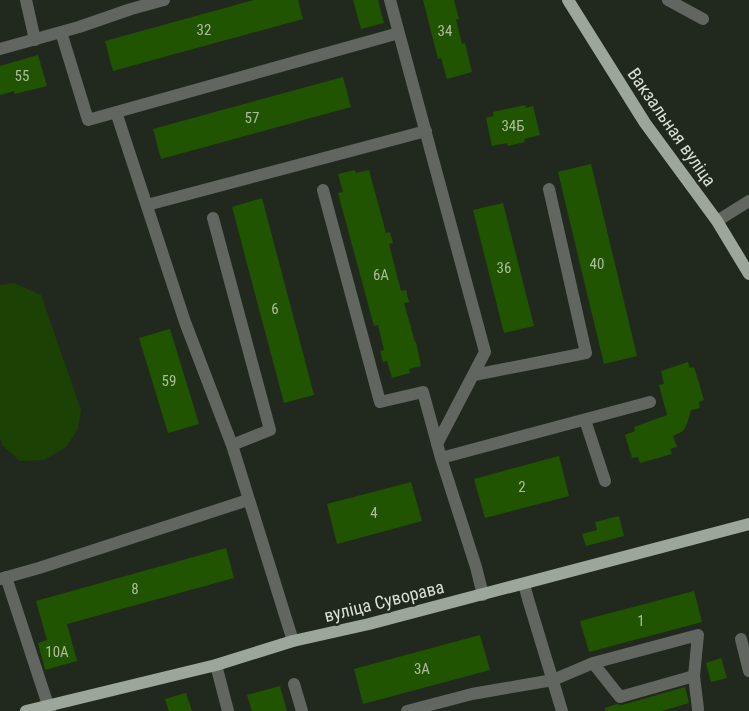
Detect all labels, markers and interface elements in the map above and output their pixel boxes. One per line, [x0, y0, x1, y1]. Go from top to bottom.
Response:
house number: 32 [197, 21, 211, 39]
house number: 34 [438, 22, 452, 40]
street label: Вакзальная вуліца [623, 64, 721, 190]
house number: 55 [15, 67, 29, 85]
house number: 57 [245, 109, 259, 127]
house number: 34Б [501, 117, 525, 135]
house number: 40 [590, 255, 604, 273]
house number: 36 [497, 259, 511, 277]
house number: 6А [373, 266, 389, 284]
house number: 6 [271, 300, 279, 318]
house number: 59 [162, 372, 176, 390]
house number: 2 [518, 478, 526, 496]
house number: 4 [370, 504, 378, 522]
street label: вуліца Суворава [322, 576, 446, 626]
house number: 8 [131, 580, 139, 598]
house number: 1 [637, 612, 645, 630]
house number: 10А [45, 643, 69, 661]
house number: 3А [414, 660, 430, 678]

